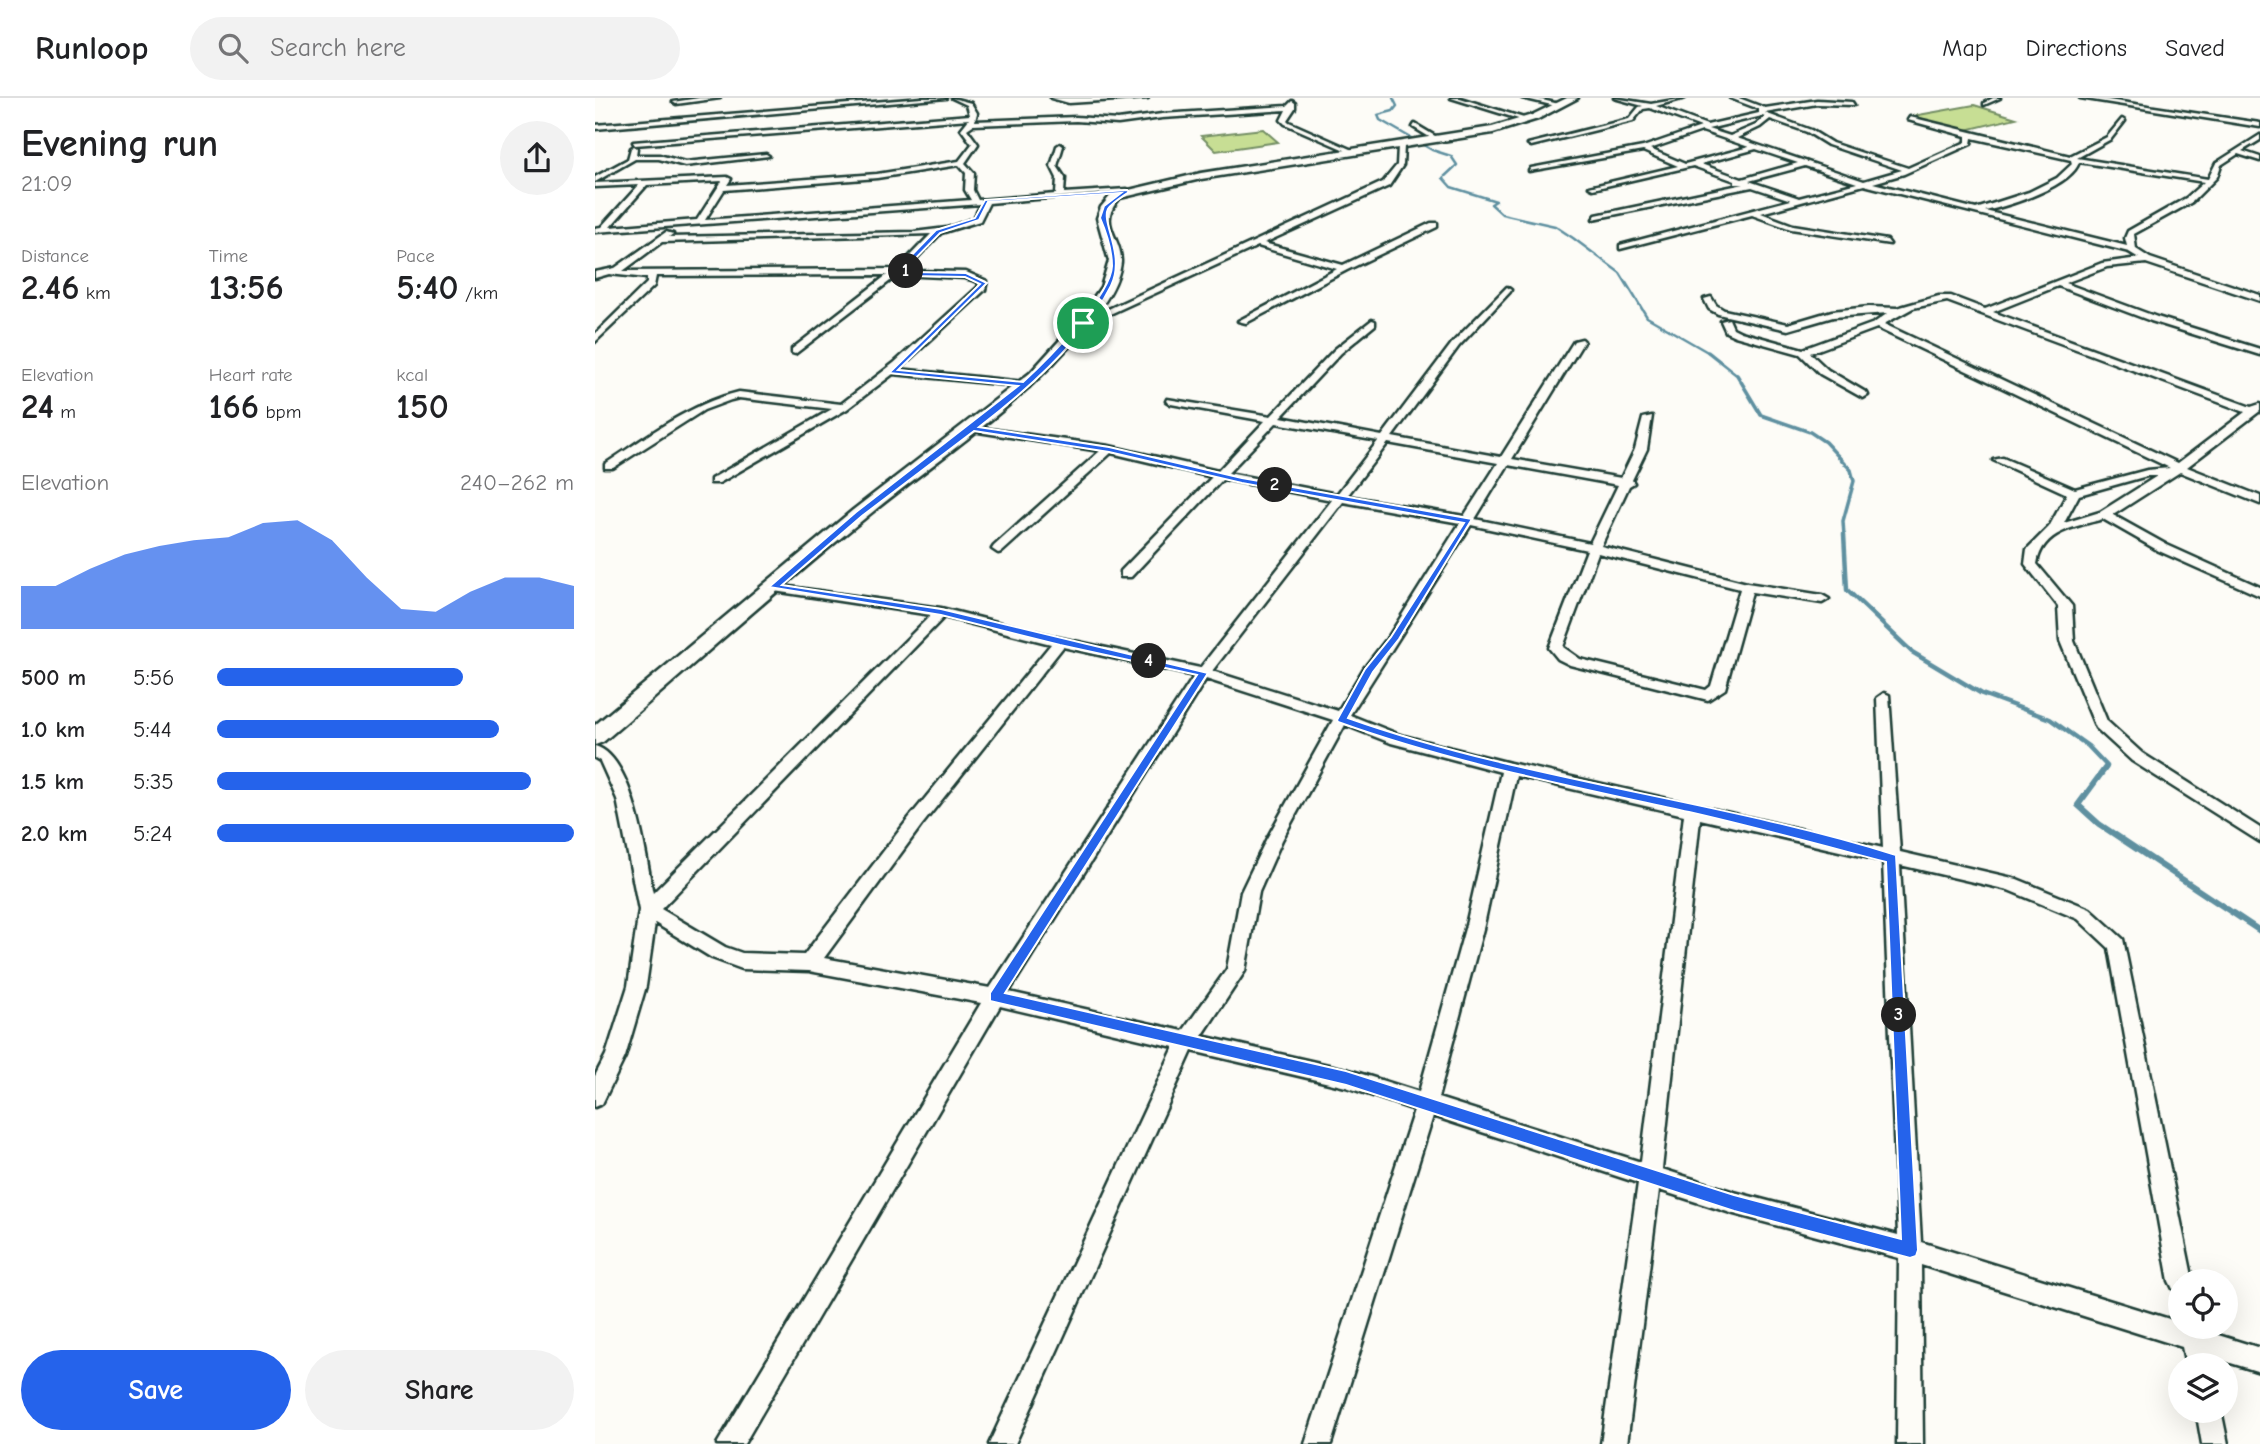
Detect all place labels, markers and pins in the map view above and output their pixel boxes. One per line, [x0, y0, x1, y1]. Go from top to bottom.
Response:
pin: 1 [889, 254, 923, 288]
pin [1053, 293, 1113, 353]
pin: 2 [1257, 468, 1293, 502]
pin: 4 [1131, 644, 1167, 678]
pin: 3 [1881, 998, 1917, 1032]

